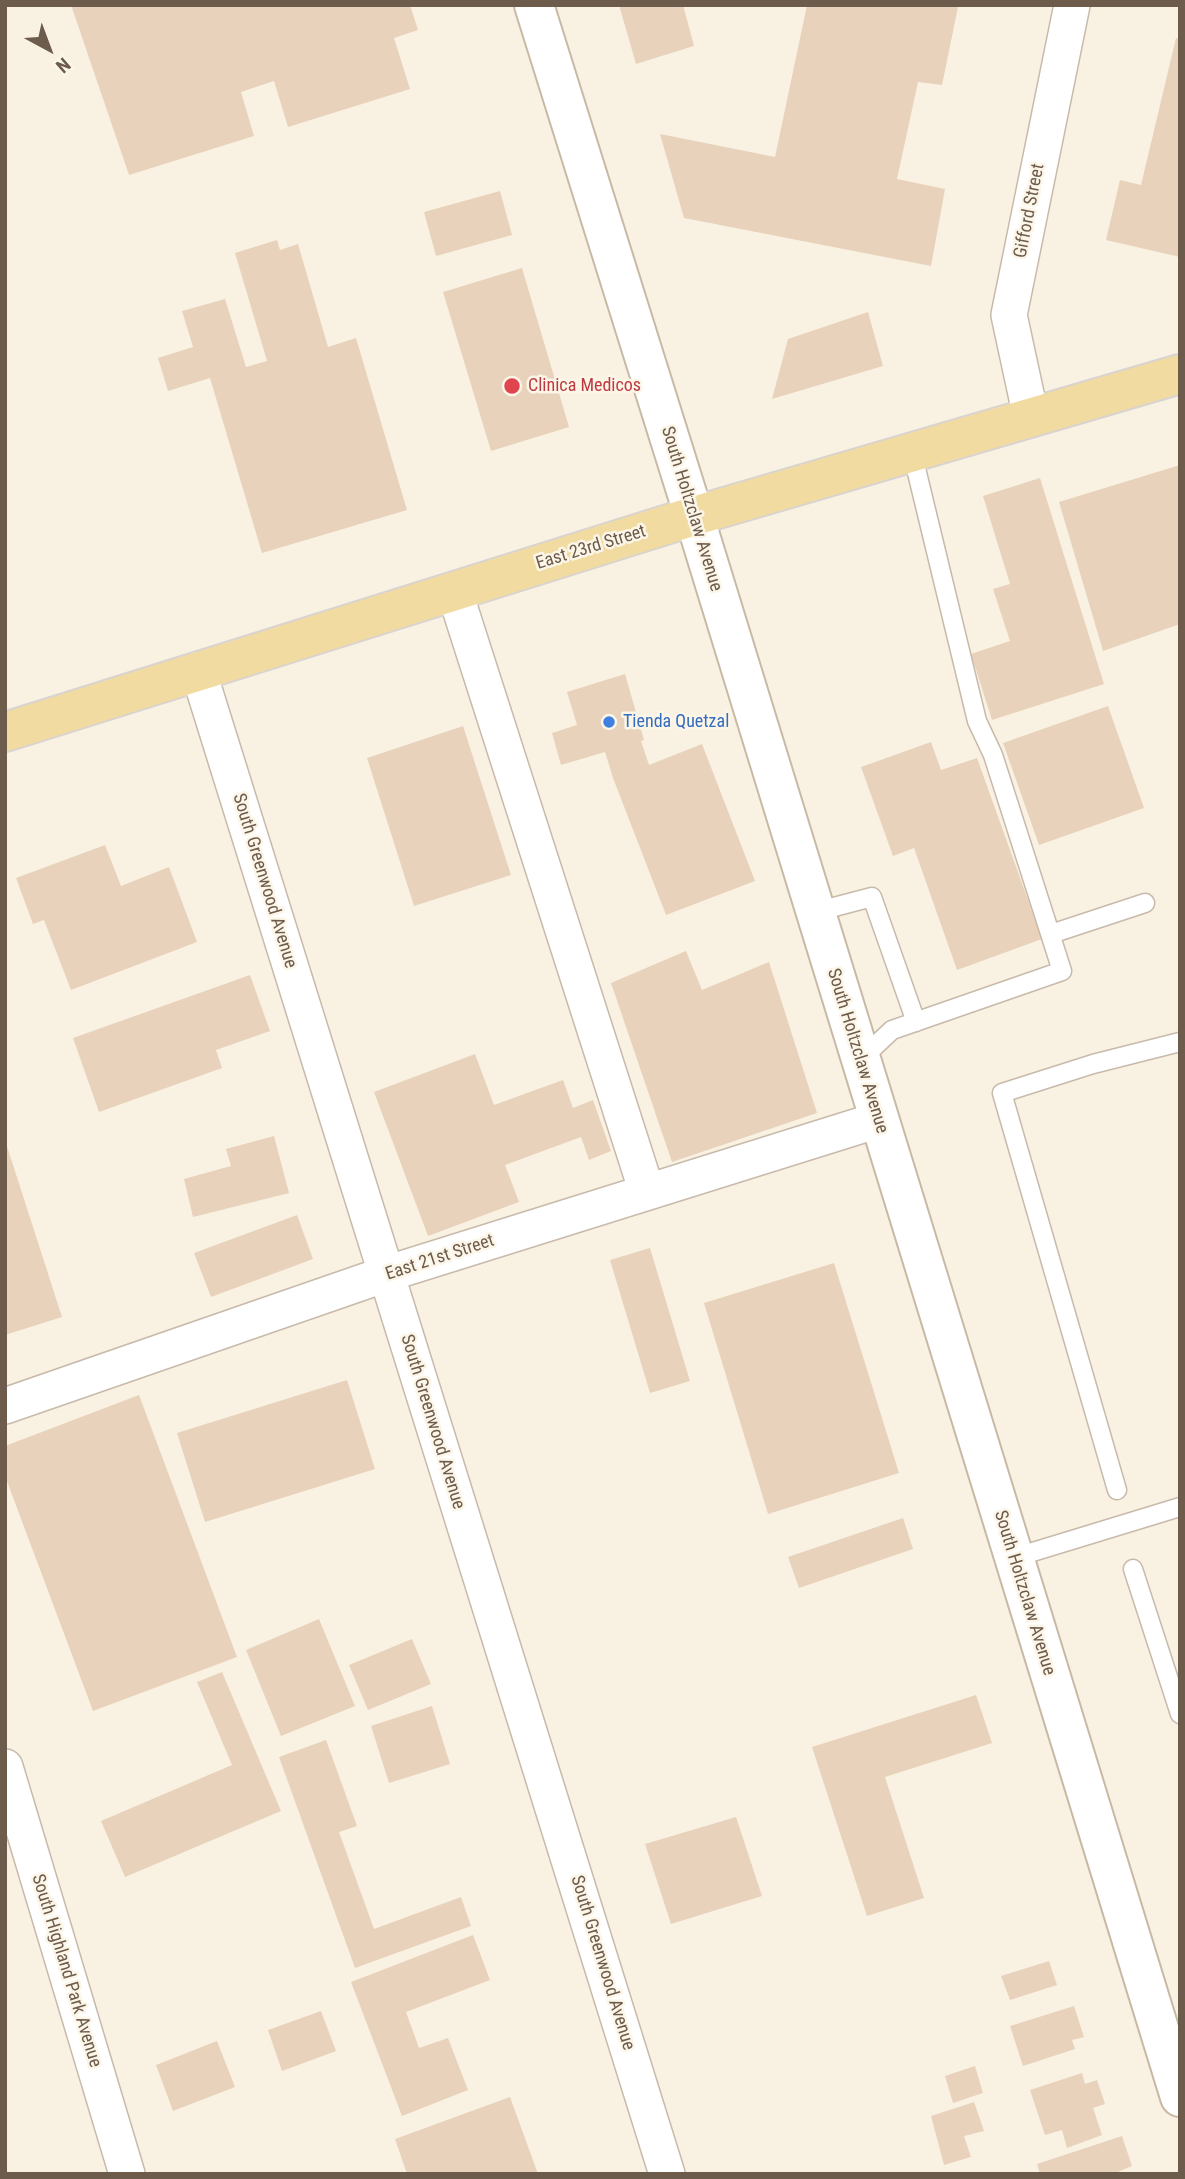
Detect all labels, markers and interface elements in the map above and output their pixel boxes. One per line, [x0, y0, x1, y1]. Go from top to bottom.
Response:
north arrow [14, 14, 84, 84]
text: N [51, 53, 75, 78]
street label: Gifford Street [1010, 162, 1050, 260]
place label: Clinica Medicos [528, 375, 641, 397]
marker: Clinica Medicos [502, 376, 522, 396]
street label: South Holtzclaw Avenue [656, 424, 726, 594]
street label: East 23rd Street [534, 521, 648, 575]
place label: Tienda Quetzal [623, 711, 729, 733]
marker: Tienda Quetzal [601, 714, 617, 730]
street label: South Greenwood Avenue [227, 791, 301, 971]
street label: South Holtzclaw Avenue [822, 966, 892, 1136]
street label: East 21st Street [383, 1230, 497, 1286]
street label: South Greenwood Avenue [395, 1332, 469, 1512]
street label: South Holtzclaw Avenue [989, 1508, 1059, 1678]
street label: South Highland Park Avenue [26, 1872, 106, 2070]
street label: South Greenwood Avenue [565, 1873, 639, 2053]

